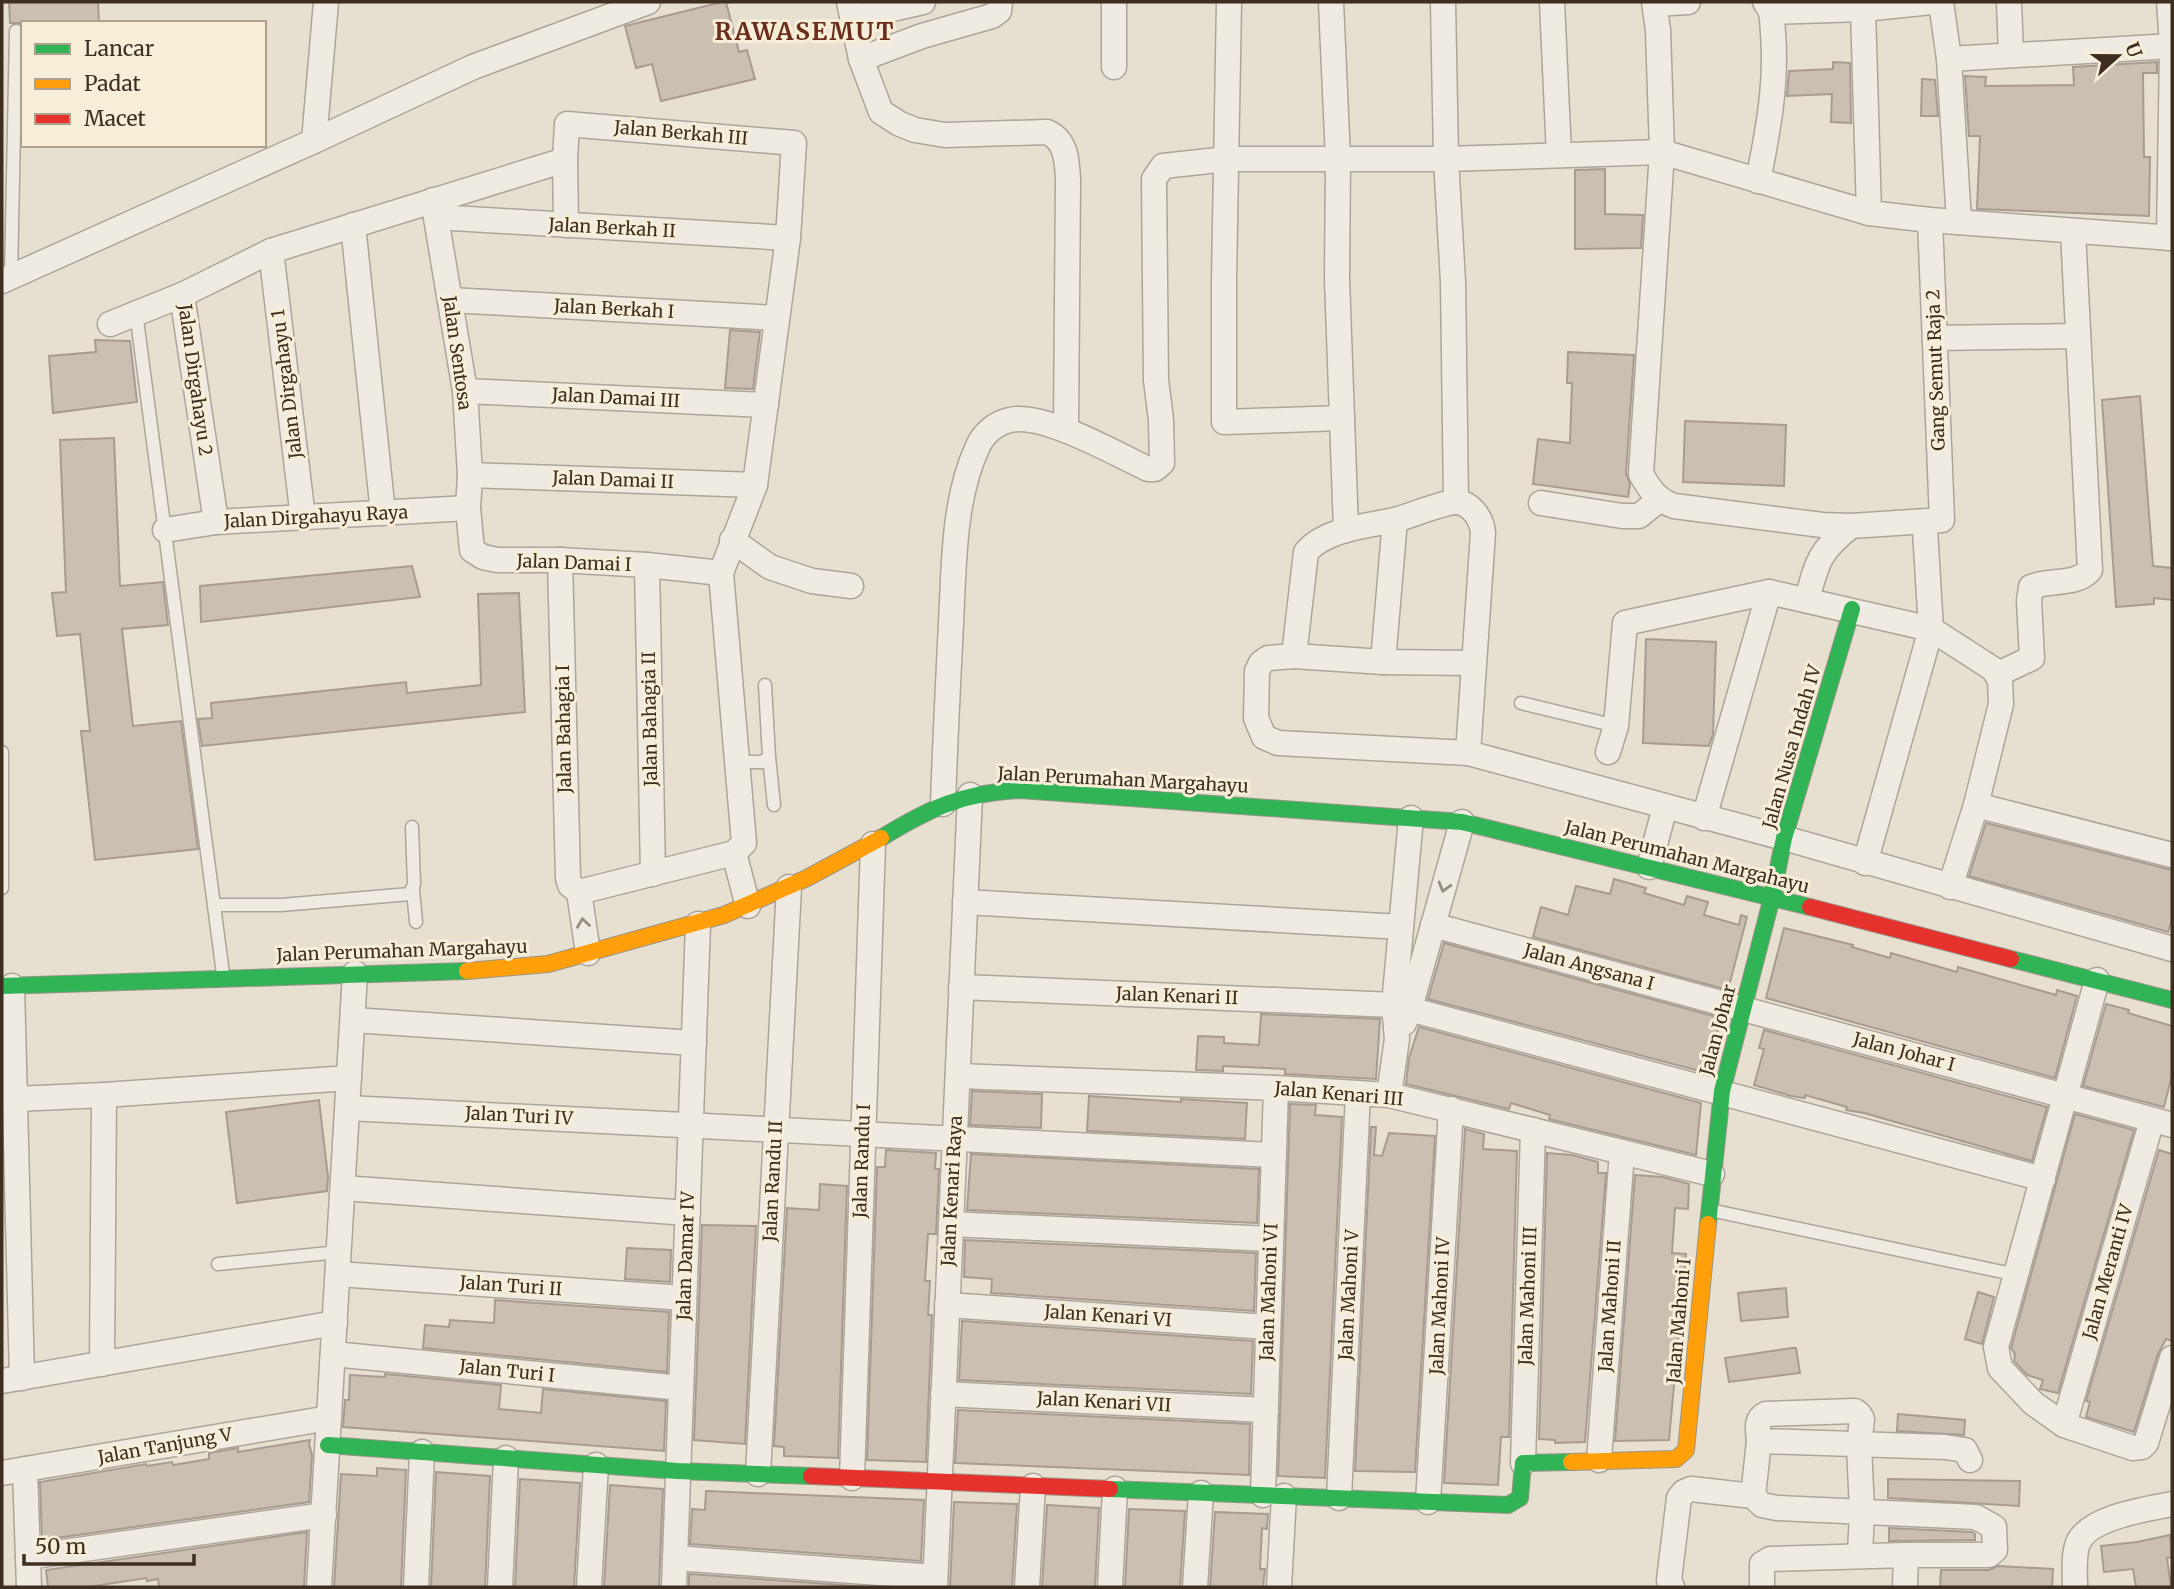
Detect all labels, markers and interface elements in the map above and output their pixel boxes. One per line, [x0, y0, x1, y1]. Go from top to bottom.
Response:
district label: RAWASEMUT [715, 16, 895, 47]
legend [21, 21, 266, 147]
north arrow [2083, 21, 2153, 91]
text: Lancar [84, 35, 154, 62]
text: U [2120, 39, 2148, 61]
text: Padat [84, 70, 141, 97]
text: Macet [84, 105, 146, 132]
street label: Jalan Berkah III [612, 115, 749, 150]
street label: Jalan Berkah II [547, 213, 676, 242]
street label: Gang Semut Raja 2 [1921, 289, 1950, 451]
street label: Jalan Sentosa [438, 293, 477, 412]
street label: Jalan Berkah I [552, 294, 675, 323]
street label: Jalan Dirgahayu 2 [173, 302, 218, 457]
street label: Jalan Dirgahayu 1 [266, 308, 307, 461]
street label: Jalan Damai III [550, 383, 681, 412]
street label: Jalan Damai II [551, 466, 674, 493]
street label: Jalan Dirgahayu Raya [222, 500, 409, 533]
street label: Jalan Damai I [515, 549, 632, 576]
street label: Jalan Bahagia II [637, 651, 662, 788]
street label: Jalan Nusa Indah IV [1757, 661, 1826, 832]
street label: Jalan Bahagia I [551, 665, 576, 794]
street label: Jalan Perumahan Margahayu [996, 761, 1249, 798]
street label: Jalan Perumahan Margahayu [1561, 815, 1812, 898]
one-way arrow [1437, 881, 1452, 893]
one-way arrow [576, 917, 591, 929]
street label: Jalan Perumahan Margahayu [275, 935, 528, 966]
street label: Jalan Angsana I [1520, 938, 1657, 995]
street label: Jalan Kenari II [1114, 982, 1239, 1009]
street label: Jalan Johar [1694, 982, 1741, 1079]
street label: Jalan Johar I [1850, 1027, 1958, 1076]
street label: Jalan Kenari III [1273, 1076, 1404, 1111]
street label: Jalan Turi IV [463, 1101, 575, 1130]
street label: Jalan Randu I [848, 1103, 875, 1220]
street label: Jalan Kenari Raya [936, 1115, 967, 1268]
street label: Jalan Randu II [758, 1120, 787, 1243]
street label: Jalan Damar IV [672, 1190, 699, 1322]
street label: Jalan Meranti IV [2077, 1201, 2138, 1343]
street label: Jalan Mahoni VI [1255, 1223, 1282, 1362]
street label: Jalan Mahoni III [1514, 1226, 1541, 1367]
street label: Jalan Mahoni V [1334, 1228, 1363, 1362]
street label: Jalan Mahoni IV [1424, 1235, 1455, 1377]
street label: Jalan Mahoni II [1593, 1239, 1626, 1374]
street label: Jalan Mahoni I [1661, 1257, 1695, 1386]
street label: Jalan Turi II [458, 1270, 563, 1301]
street label: Jalan Kenari VI [1042, 1299, 1173, 1331]
street label: Jalan Turi I [457, 1354, 556, 1387]
street label: Jalan Kenari VII [1035, 1386, 1172, 1417]
street label: Jalan Tanjung V [95, 1422, 235, 1469]
scale bar [24, 1522, 194, 1566]
text: 50 m [35, 1533, 86, 1560]

